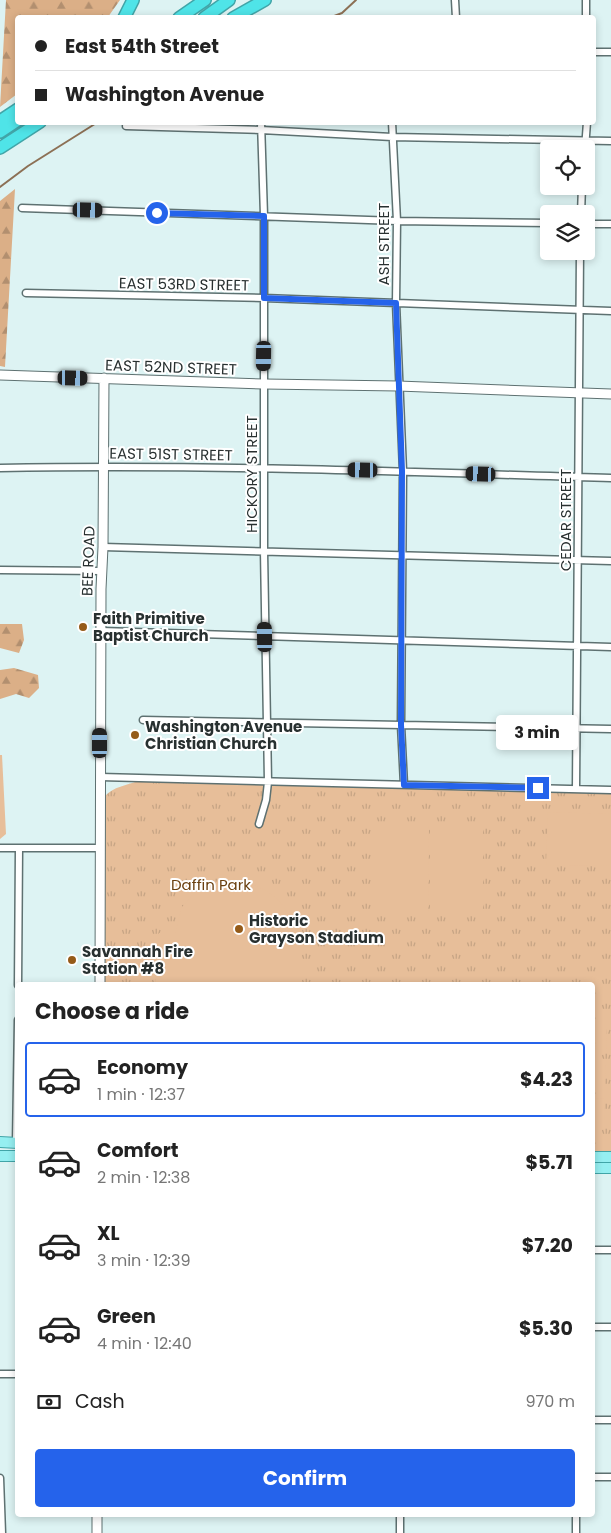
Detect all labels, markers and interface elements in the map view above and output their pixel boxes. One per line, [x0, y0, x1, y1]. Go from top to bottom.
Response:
text: East 54th Street [65, 33, 219, 60]
text: Washington Avenue [65, 81, 264, 108]
map controls [540, 140, 595, 260]
button: locate [540, 140, 595, 195]
car [72, 202, 103, 218]
route start [146, 202, 168, 224]
street label: ASH STREET [373, 203, 394, 285]
button: layers [540, 205, 595, 260]
street label: EAST 53RD STREET [119, 272, 249, 296]
car [256, 341, 271, 371]
street label: EAST 52ND STREET [105, 354, 237, 380]
car [57, 370, 88, 386]
street label: HICKORY STREET [241, 415, 262, 533]
street label: EAST 51ST STREET [109, 442, 233, 466]
car [347, 462, 378, 478]
car [465, 466, 496, 482]
street label: CEDAR STREET [555, 469, 576, 571]
street label: BEE ROAD [76, 526, 100, 596]
place label: Faith Primitive Baptist Church [93, 608, 209, 646]
marker: Faith Primitive Baptist Church [77, 621, 89, 633]
car [257, 622, 272, 652]
place label: Washington Avenue Christian Church [145, 716, 302, 754]
callout: 3 min [497, 716, 579, 750]
text: 3 min [514, 721, 560, 744]
car [92, 728, 107, 758]
marker: Washington Avenue Christian Church [129, 729, 141, 741]
route end [527, 777, 549, 799]
park label: Daffin Park [171, 874, 251, 895]
place label: Historic Grayson Stadium [249, 910, 384, 948]
marker: Historic Grayson Stadium [233, 923, 245, 935]
place label: Savannah Fire Station #8 [82, 941, 193, 979]
marker: Savannah Fire Station #8 [66, 954, 78, 966]
text: Choose a ride [35, 996, 189, 1027]
text: Economy [97, 1054, 188, 1081]
icon: car [37, 1057, 82, 1102]
text: $4.23 [520, 1066, 573, 1093]
text: 1 min · 12:37 [97, 1083, 185, 1106]
text: Comfort [97, 1137, 179, 1164]
icon: car [37, 1140, 82, 1185]
text: $5.71 [525, 1149, 573, 1176]
text: 2 min · 12:38 [97, 1166, 190, 1189]
text: XL [97, 1220, 120, 1247]
icon: car [37, 1223, 82, 1268]
text: $7.20 [522, 1232, 573, 1259]
text: 3 min · 12:39 [97, 1249, 191, 1272]
text: Green [97, 1303, 156, 1330]
icon: car [37, 1306, 82, 1351]
text: $5.30 [519, 1315, 573, 1342]
text: 4 min · 12:40 [97, 1332, 192, 1355]
icon: cash [35, 1388, 63, 1416]
text: Cash [75, 1388, 125, 1415]
text: 970 m [525, 1390, 575, 1413]
button: Confirm [35, 1449, 575, 1507]

